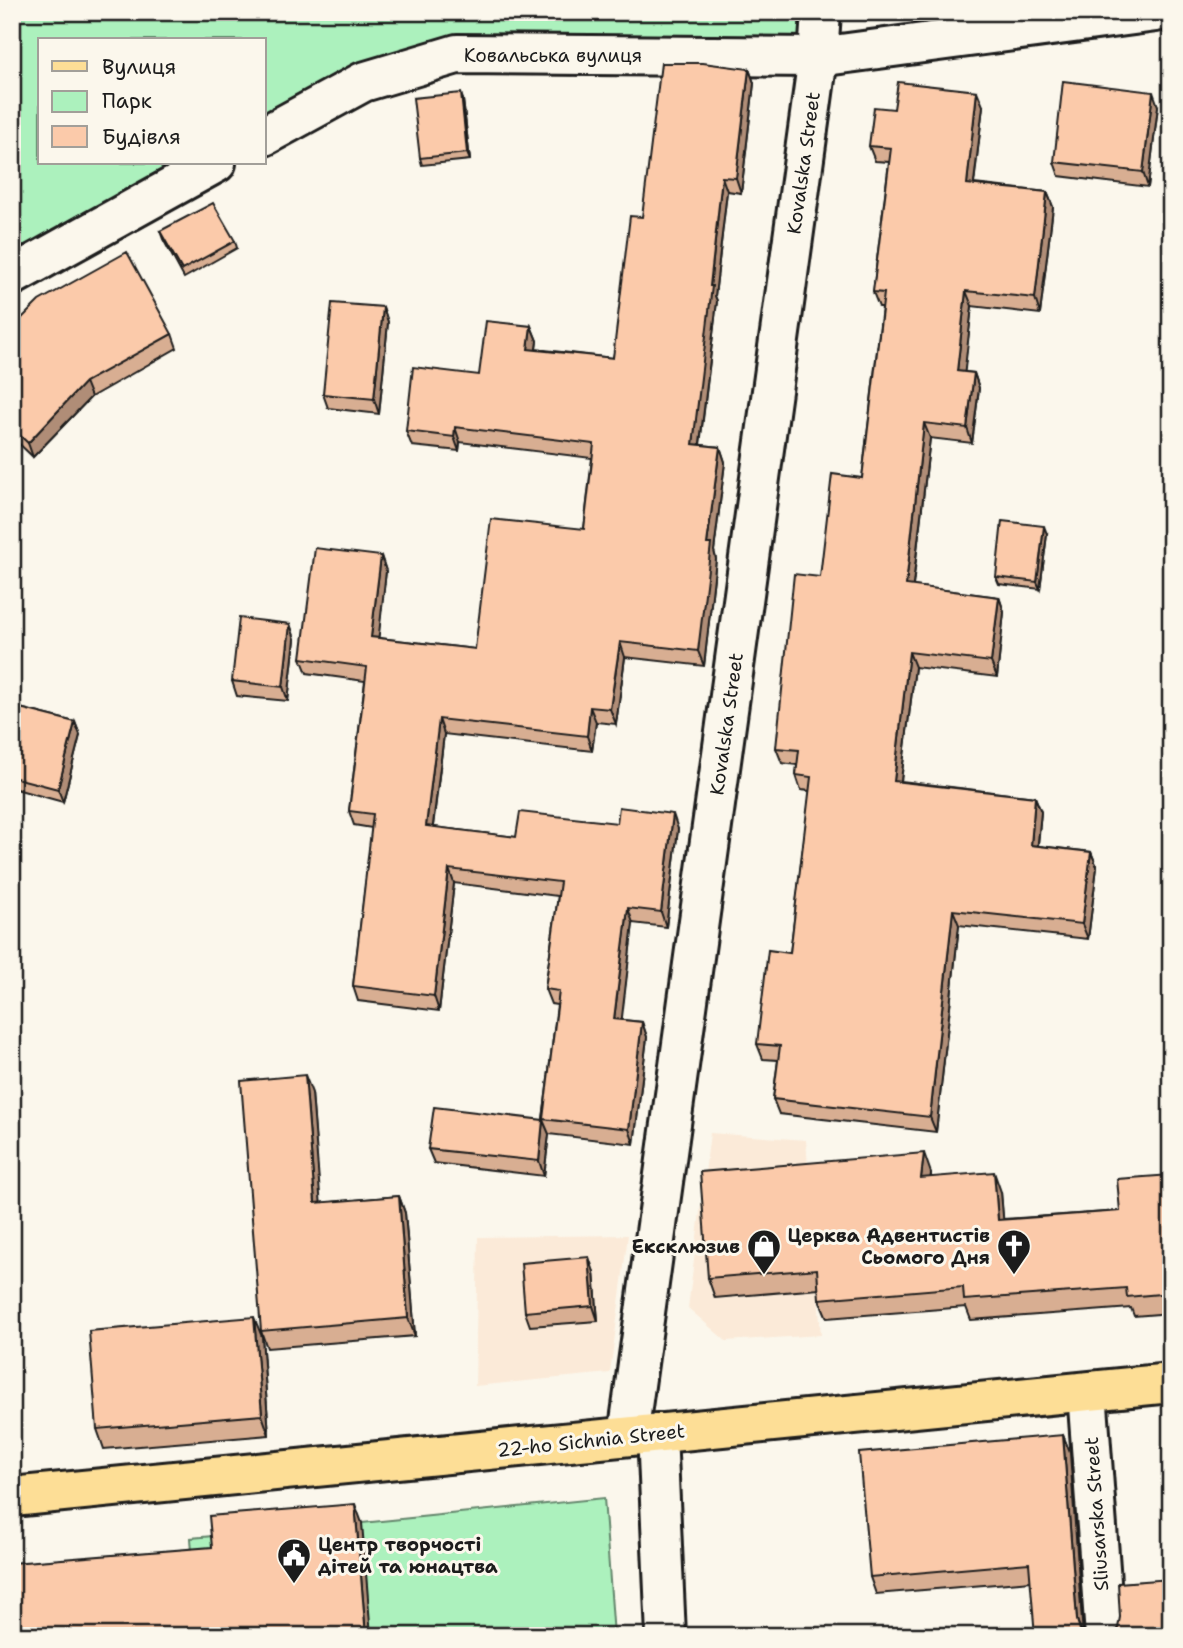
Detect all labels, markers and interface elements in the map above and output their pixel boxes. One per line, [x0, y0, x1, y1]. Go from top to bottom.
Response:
legend [38, 38, 266, 164]
street label: Ковальська вулиця [464, 43, 642, 68]
text: Вулиця [102, 53, 176, 81]
text: Парк [102, 87, 152, 115]
street label: Kovalska Street [781, 90, 826, 236]
text: Будівля [102, 123, 181, 151]
street label: Kovalska Street [704, 651, 749, 797]
place label: Церква Адвентистів Сьомого Дня [787, 1223, 990, 1270]
shop icon: Ексклюзив [745, 1227, 783, 1276]
church icon: Церква Адвентистів Сьомого Дня [995, 1227, 1033, 1276]
place label: Ексклюзив [631, 1234, 740, 1259]
street label: 22-ho Sichnia Street [496, 1418, 686, 1463]
street label: Sliusarska Street [1079, 1436, 1114, 1592]
place label: Центр творчості дітей та юнацтва [318, 1532, 498, 1579]
public building icon: Центр творчості дітей та юнацтва [275, 1536, 313, 1585]

